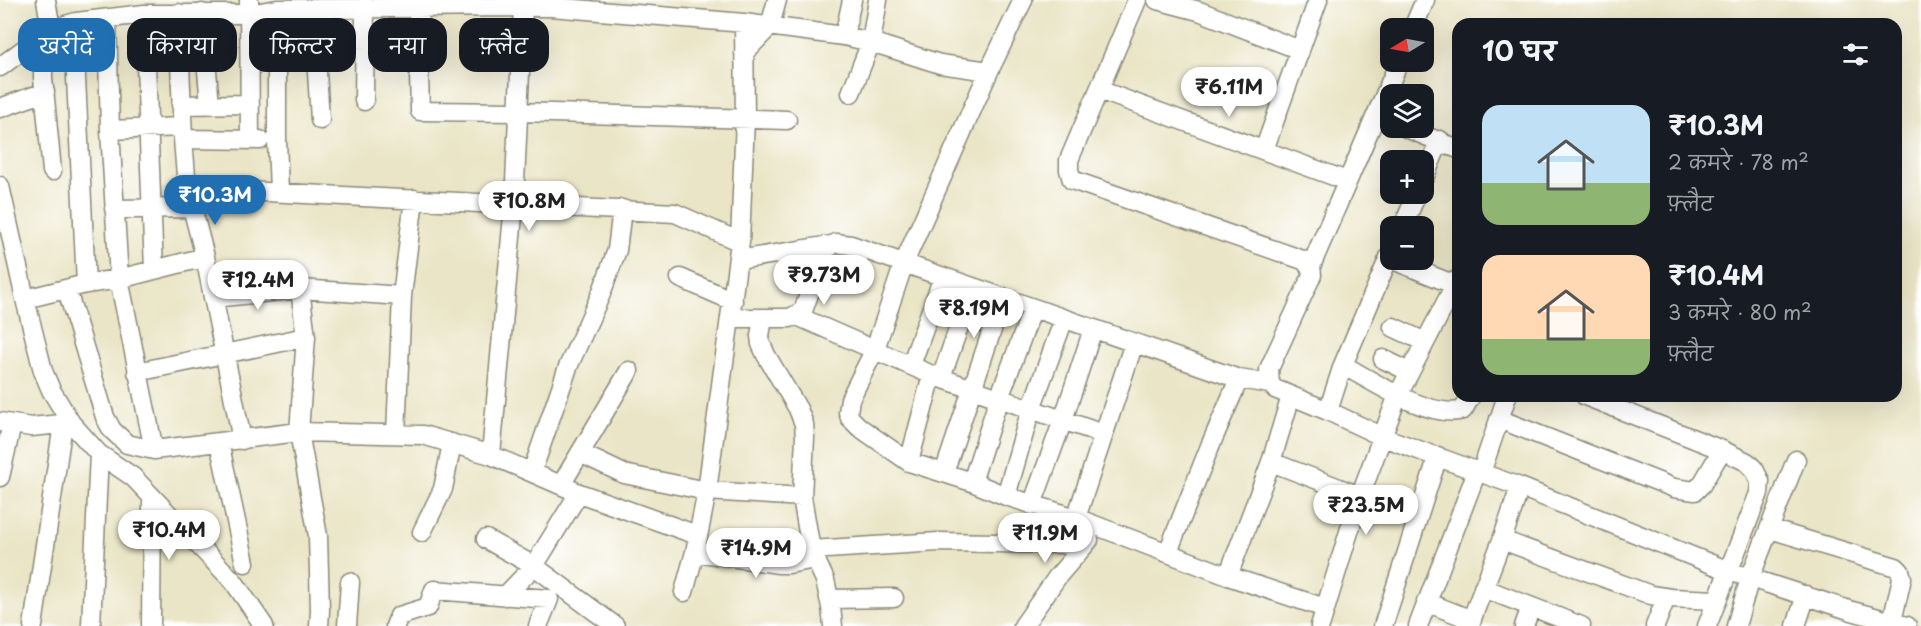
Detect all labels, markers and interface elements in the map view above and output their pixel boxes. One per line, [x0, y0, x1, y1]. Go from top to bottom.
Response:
chip: खरीदें [18, 18, 115, 72]
chip: किराया [127, 18, 237, 72]
chip: फ़िल्टर [249, 18, 356, 72]
chip: नया [368, 18, 447, 72]
chip: फ़्लैट [459, 18, 549, 72]
north arrow [1380, 18, 1434, 72]
map controls [1380, 18, 1434, 270]
text: 10 घर [1482, 31, 1556, 70]
icon: filters [1839, 38, 1872, 71]
pin: ₹6.11M [1180, 67, 1278, 118]
text: ₹6.11M [1195, 71, 1263, 101]
button: layers [1380, 84, 1434, 138]
text: ₹10.3M [1668, 105, 1764, 144]
icon: home [1530, 129, 1602, 201]
text: 2 कमरे · 78 m² [1668, 147, 1809, 177]
button: + [1380, 150, 1434, 204]
pin: ₹10.3M [166, 175, 264, 226]
text: ₹10.3M [178, 179, 252, 209]
pin: ₹10.8M [480, 181, 578, 232]
text: ₹10.8M [492, 185, 566, 215]
text: फ़्लैट [1668, 188, 1714, 218]
button: − [1380, 216, 1434, 270]
pin: ₹9.73M [775, 255, 873, 306]
text: ₹10.4M [1668, 255, 1764, 294]
text: ₹9.73M [787, 259, 861, 289]
pin: ₹12.4M [209, 260, 307, 311]
text: ₹12.4M [222, 264, 294, 294]
icon: home [1530, 279, 1602, 351]
pin: ₹8.19M [925, 288, 1023, 339]
text: ₹8.19M [939, 292, 1009, 322]
text: 3 कमरे · 80 m² [1668, 297, 1811, 327]
text: फ़्लैट [1668, 338, 1714, 368]
pin: ₹23.5M [1317, 485, 1415, 536]
text: ₹23.5M [1327, 489, 1405, 519]
pin: ₹10.4M [120, 510, 218, 561]
pin: ₹11.9M [996, 513, 1094, 564]
text: ₹10.4M [132, 514, 206, 544]
text: ₹11.9M [1012, 517, 1078, 547]
pin: ₹14.9M [707, 528, 805, 579]
text: ₹14.9M [720, 532, 792, 562]

